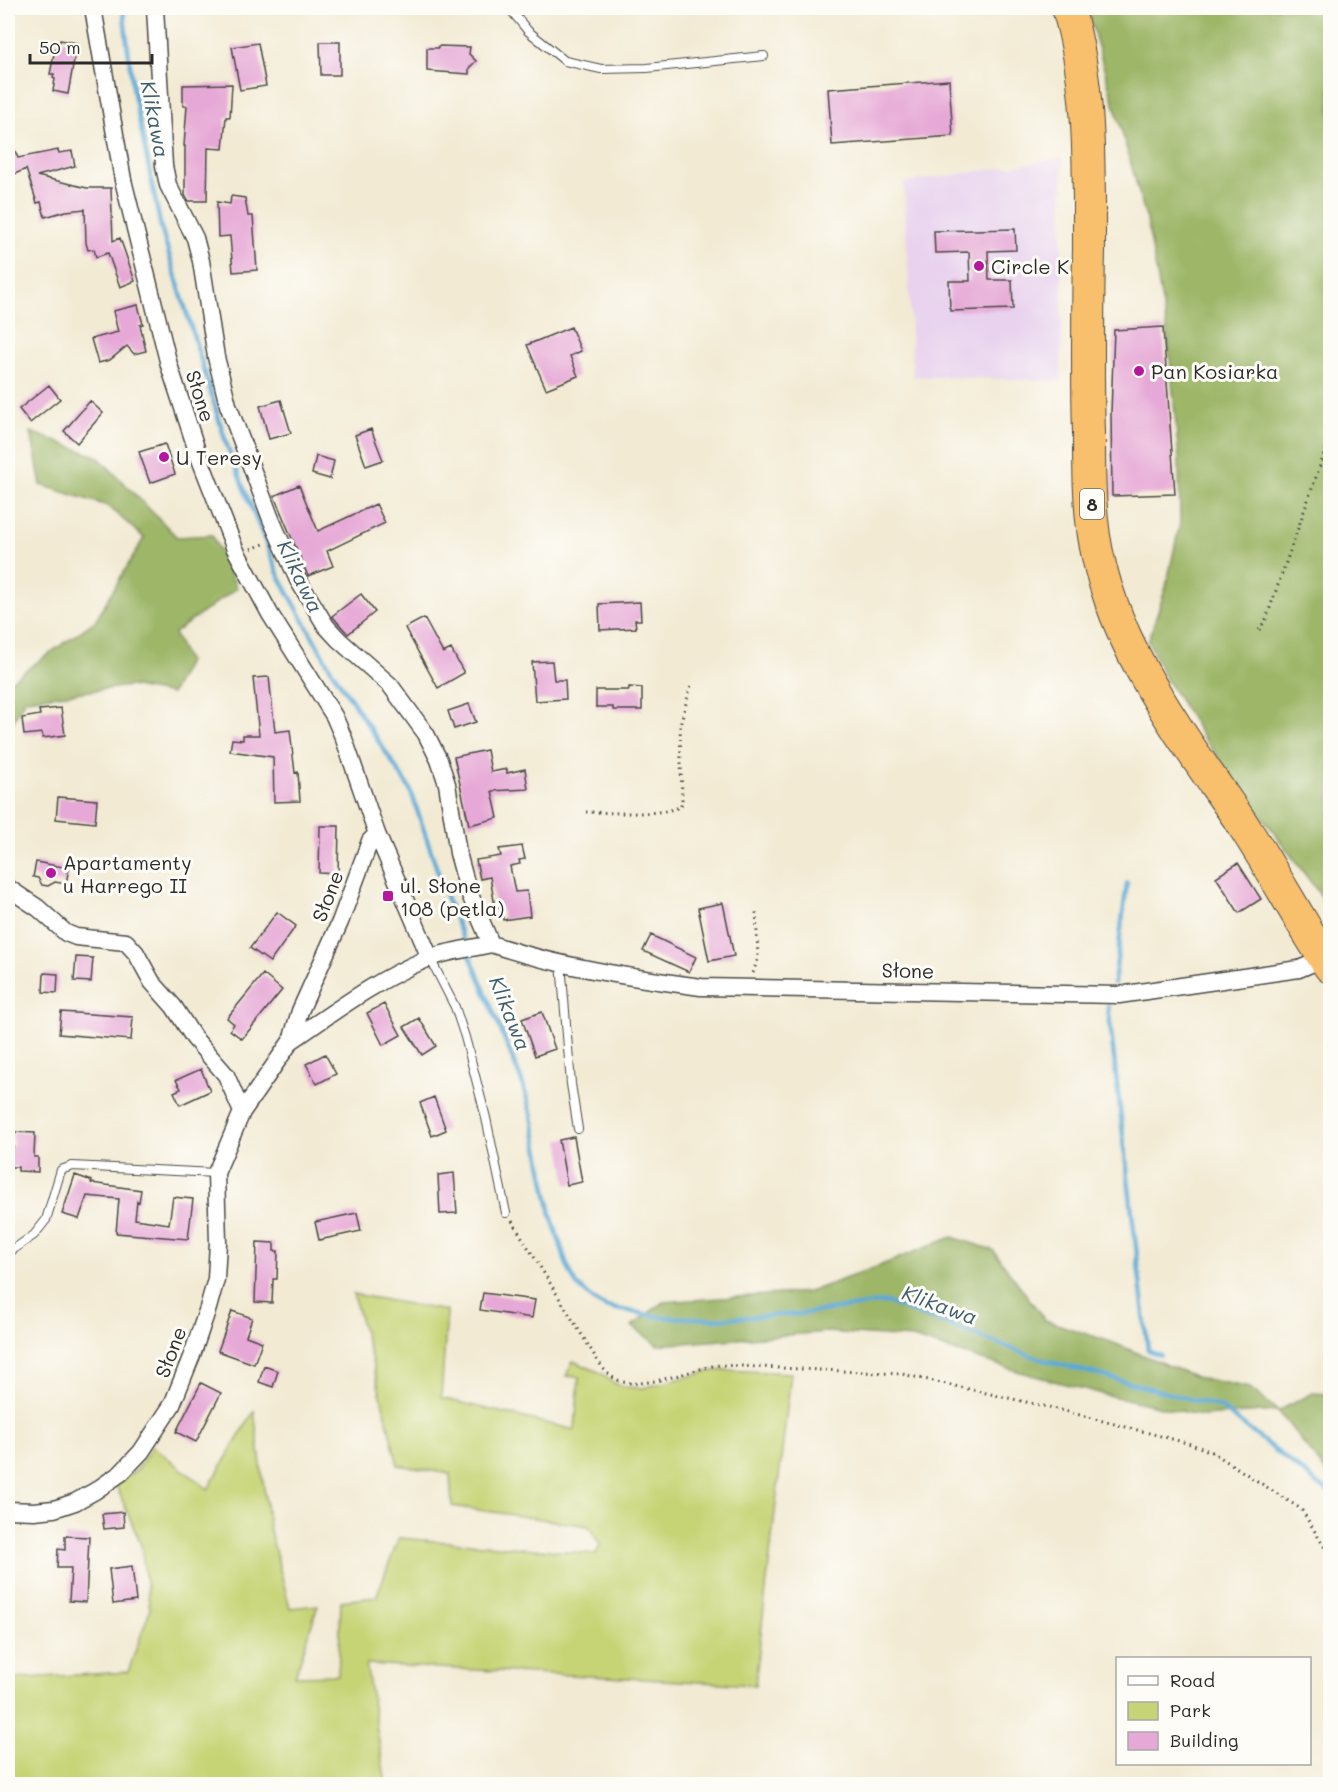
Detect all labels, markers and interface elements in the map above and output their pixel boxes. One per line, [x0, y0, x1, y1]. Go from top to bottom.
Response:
scale bar [30, 27, 152, 65]
text: 50 m [39, 35, 81, 59]
water label: Klikawa [135, 78, 177, 160]
place label: Circle K [991, 253, 1069, 279]
marker: Circle K [972, 259, 986, 273]
place label: Pan Kosiarka [1151, 358, 1279, 384]
marker: Pan Kosiarka [1132, 364, 1146, 378]
street label: Słone [180, 367, 222, 425]
place label: U Teresy [176, 444, 262, 470]
marker: U Teresy [157, 450, 171, 464]
road number: 8 [1080, 489, 1104, 519]
water label: Klikawa [272, 535, 330, 617]
place label: Apartamenty u Harrego II [63, 849, 192, 898]
marker: Apartamenty u Harrego II [44, 866, 58, 880]
street label: Słone [305, 867, 349, 925]
place label: ul. Słone 108 (pętla) [400, 872, 504, 921]
marker: ul. Słone 108 (pętla) [381, 889, 395, 903]
street label: Słone [881, 957, 935, 983]
water label: Klikawa [484, 972, 538, 1054]
water label: Klikawa [899, 1278, 981, 1330]
street label: Słone [148, 1323, 192, 1381]
legend [1116, 1657, 1311, 1765]
text: Road [1170, 1668, 1215, 1692]
text: Park [1170, 1698, 1211, 1722]
text: Building [1170, 1728, 1238, 1752]

